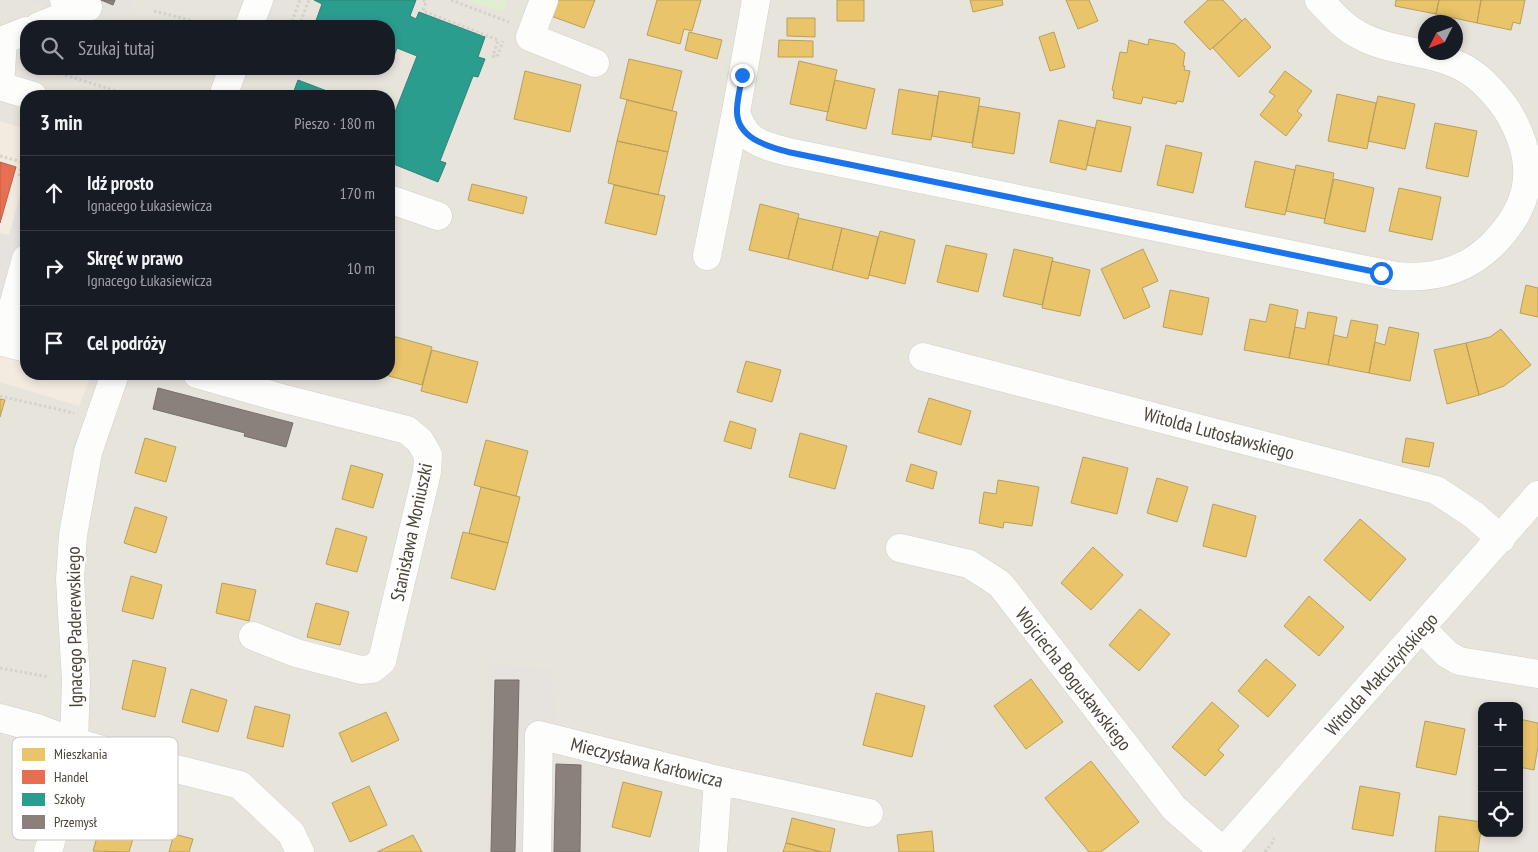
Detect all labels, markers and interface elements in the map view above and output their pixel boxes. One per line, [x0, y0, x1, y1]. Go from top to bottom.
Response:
north arrow [1418, 15, 1463, 60]
search box [20, 20, 395, 75]
icon: search [38, 34, 66, 62]
text: Szukaj tutaj [78, 36, 155, 60]
route end [731, 64, 754, 87]
text: 3 min [40, 109, 82, 136]
text: Pieszo · 180 m [294, 113, 375, 133]
text: Idź prosto [87, 171, 154, 195]
icon: ahead [40, 179, 68, 207]
text: 170 m [340, 183, 375, 203]
text: Ignacego Łukasiewicza [87, 195, 212, 215]
text: Skręć w prawo [87, 246, 183, 270]
icon: right [40, 254, 68, 282]
text: 10 m [347, 258, 375, 278]
route start [1370, 262, 1393, 285]
text: Ignacego Łukasiewicza [87, 270, 212, 290]
icon: arrive [40, 329, 68, 357]
text: Cel podróży [87, 331, 166, 355]
street label: Witolda Lutosławskiego [1141, 401, 1297, 465]
street label: Stanisława Moniuszki [385, 461, 437, 603]
street label: Ignacego Paderewskiego [61, 546, 87, 708]
street label: Wojciecha Bogusławskiego [1011, 603, 1137, 755]
street label: Witolda Małcużyńskiego [1319, 607, 1443, 741]
map controls [1478, 702, 1523, 837]
button: + [1478, 702, 1523, 747]
street label: Mieczysława Karłowicza [568, 731, 726, 793]
legend [12, 737, 178, 840]
text: Mieszkania [54, 745, 107, 763]
button: − [1478, 747, 1523, 792]
text: Handel [54, 768, 89, 786]
text: Szkoły [54, 790, 86, 808]
button: locate [1478, 792, 1523, 837]
text: Przemysł [54, 813, 98, 831]

